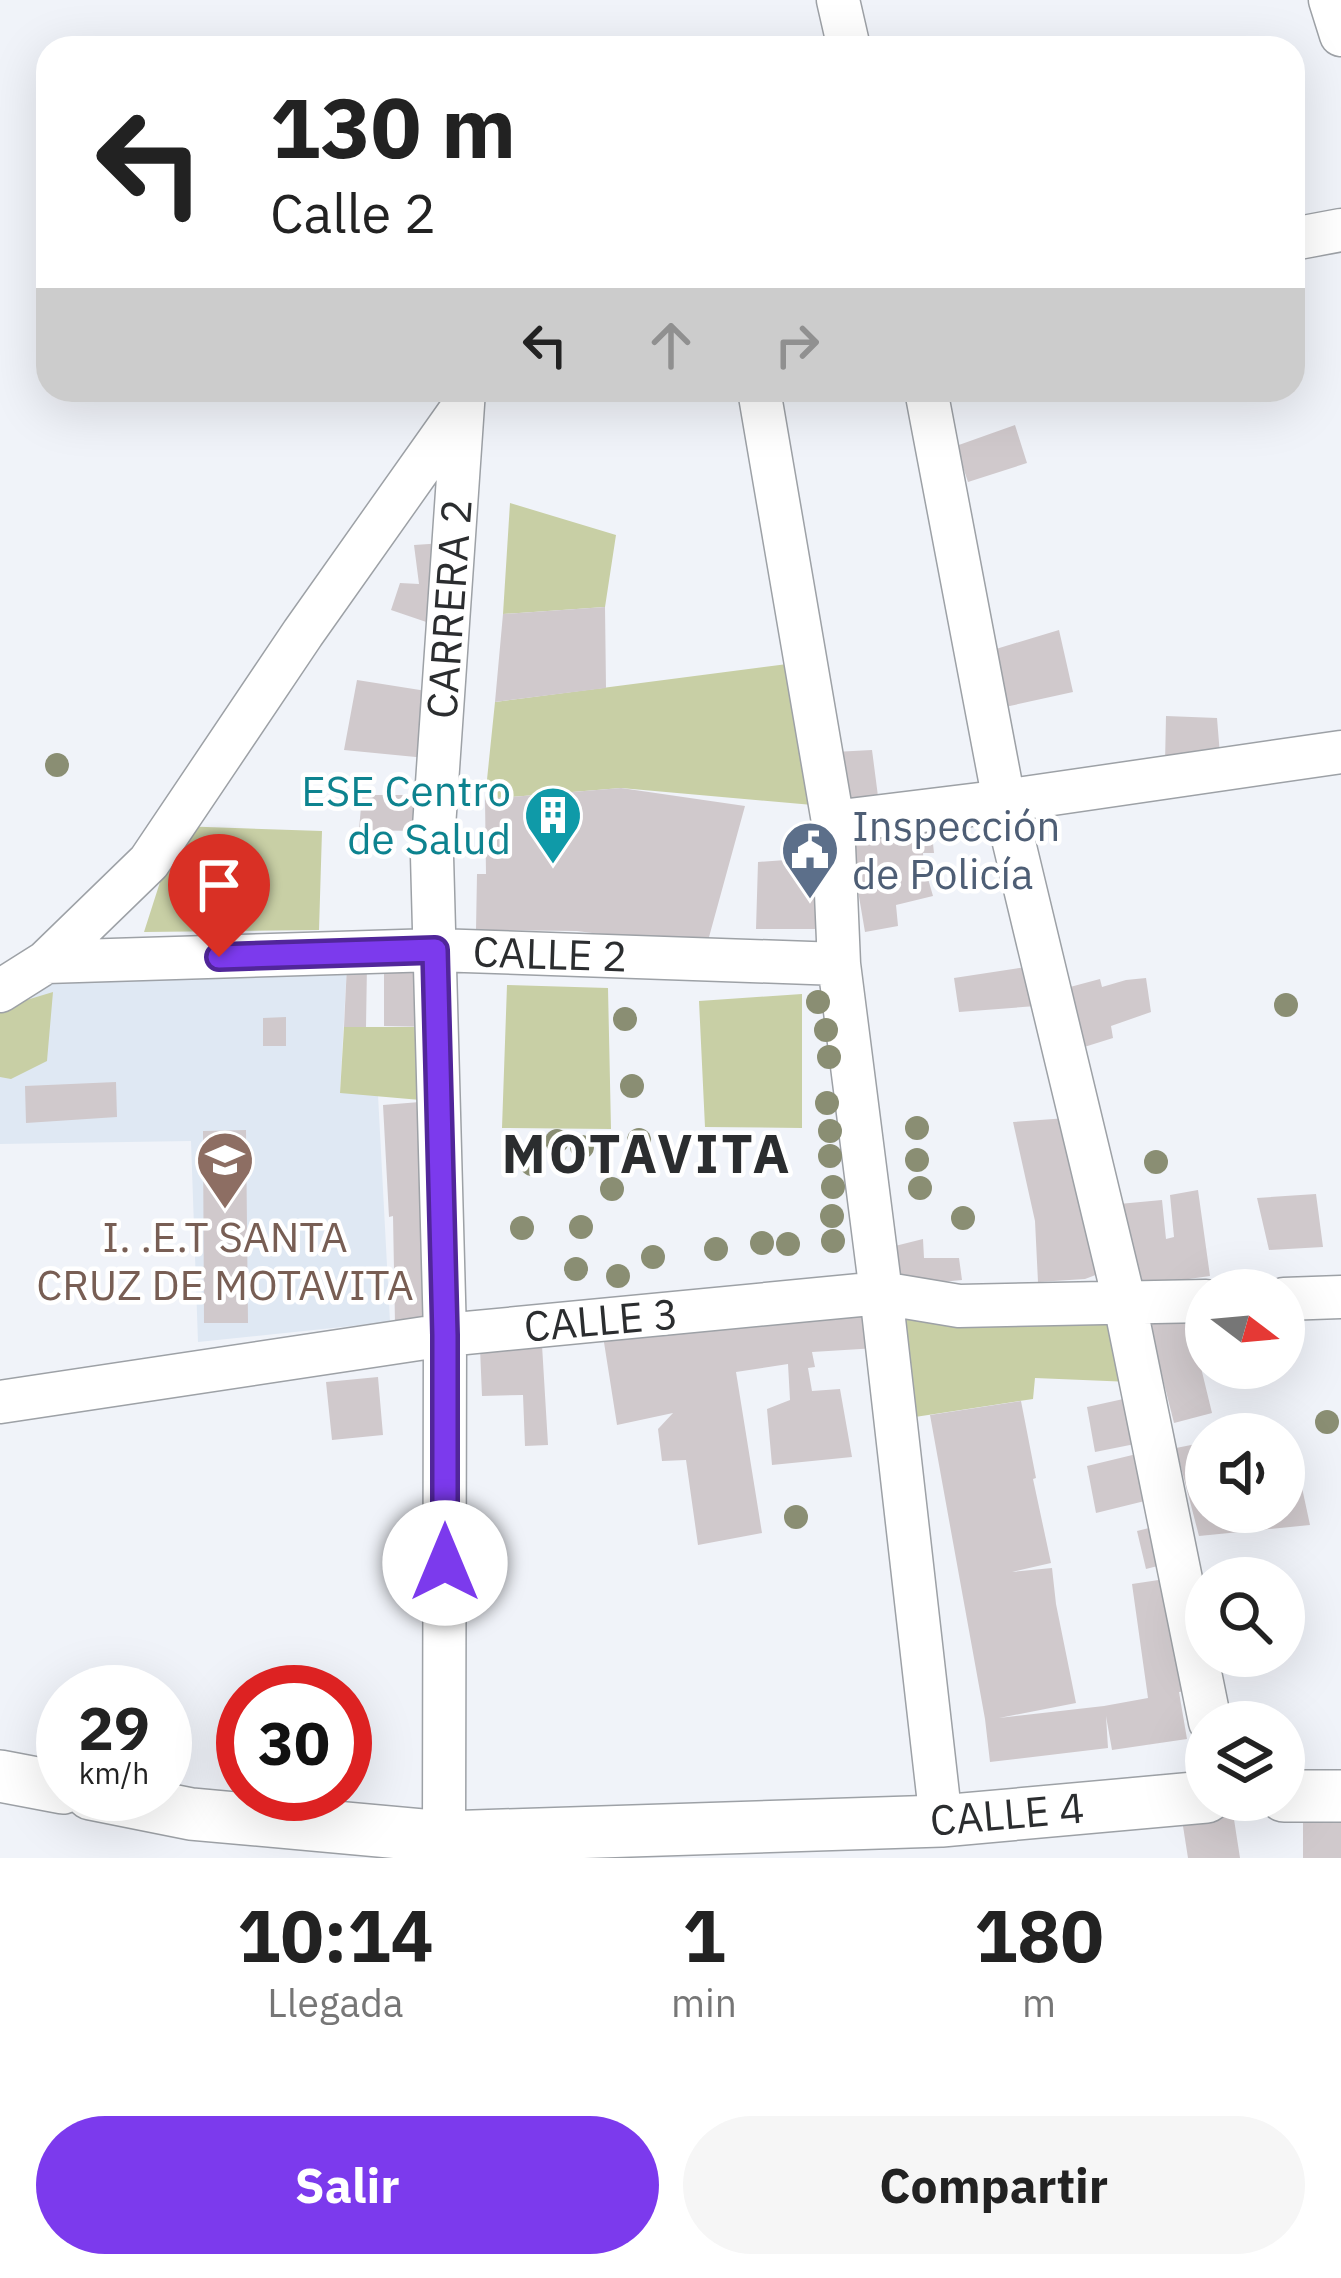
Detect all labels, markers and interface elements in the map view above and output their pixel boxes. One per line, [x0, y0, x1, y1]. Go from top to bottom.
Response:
text: 130 m [270, 72, 516, 181]
icon: left [72, 84, 228, 240]
text: Calle 2 [270, 178, 436, 248]
icon: left [512, 312, 578, 378]
icon: ahead [638, 312, 704, 378]
icon: right [764, 312, 830, 378]
street label: CARRERA 2 [413, 497, 484, 721]
place label: ESE Centro de Salud [301, 763, 511, 866]
building icon: ESE Centro de Salud [522, 784, 584, 866]
place label: Inspección de Policía [852, 798, 1060, 901]
public building icon: Inspección de Policía [779, 819, 841, 901]
pin [168, 834, 270, 957]
icon: arrive [186, 852, 252, 918]
street label: CALLE 2 [472, 923, 628, 984]
district label: MOTAVITA [502, 1118, 792, 1188]
school or university icon: I. .E.T SANTA CRUZ DE MOTAVITA [194, 1129, 256, 1211]
place label: I. .E.T SANTA CRUZ DE MOTAVITA [36, 1209, 414, 1312]
north arrow [1185, 1269, 1305, 1389]
map controls [1185, 1269, 1305, 1821]
street label: CALLE 3 [522, 1285, 680, 1354]
button: sound [1185, 1413, 1305, 1533]
position arrow [382, 1500, 508, 1626]
button: search [1185, 1557, 1305, 1677]
speed limit sign: 30 [216, 1665, 372, 1821]
text: 29 [78, 1688, 150, 1767]
button: layers [1185, 1701, 1305, 1821]
text: km/h [79, 1753, 149, 1792]
street label: CALLE 4 [928, 1779, 1086, 1848]
text: 10:14 [237, 1888, 434, 1982]
text: 1 [682, 1888, 726, 1982]
text: 180 [974, 1888, 1104, 1982]
text: Llegada [267, 1977, 404, 2028]
text: min [671, 1977, 737, 2028]
text: m [1022, 1977, 1056, 2028]
button: Salir [36, 2116, 659, 2254]
button: Compartir [683, 2116, 1305, 2254]

